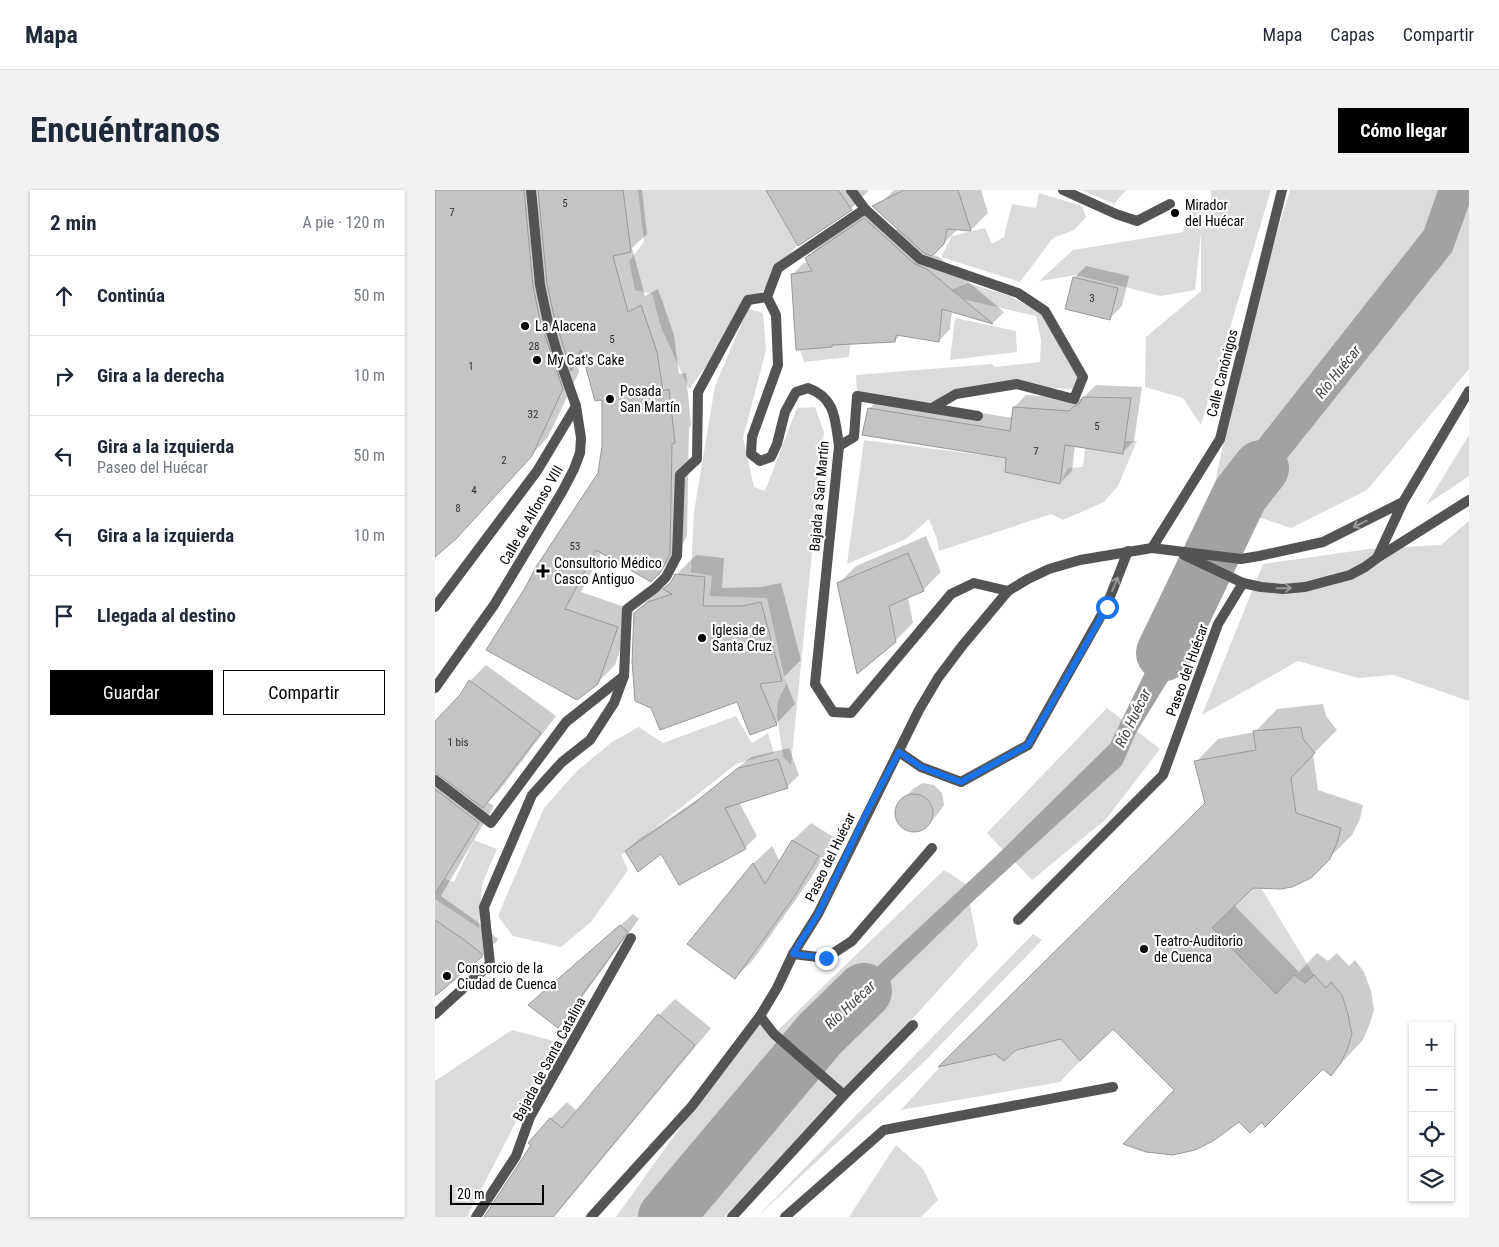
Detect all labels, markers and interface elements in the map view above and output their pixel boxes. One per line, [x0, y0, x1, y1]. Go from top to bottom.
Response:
text: Mapa [25, 21, 78, 49]
text: Mapa [1263, 24, 1302, 45]
text: Capas [1330, 24, 1375, 45]
text: Compartir [1403, 24, 1474, 45]
button: Cómo llegar [1338, 108, 1469, 153]
text: Encuéntranos [30, 110, 221, 151]
house number: 5 [562, 197, 568, 210]
place label: Mirador del Huécar [1185, 197, 1244, 229]
house number: 7 [449, 206, 455, 219]
marker: Mirador del Huécar [1169, 207, 1181, 219]
text: 2 min [50, 211, 97, 235]
text: A pie · 120 m [302, 213, 385, 232]
icon: ahead [50, 282, 78, 310]
text: Continúa [97, 284, 165, 307]
text: 50 m [353, 286, 385, 305]
house number: 3 [1089, 292, 1095, 305]
place label: La Alacena [535, 318, 596, 334]
marker: La Alacena [519, 320, 531, 332]
street label: Calle Canónigos [1203, 328, 1241, 418]
house number: 5 [609, 333, 615, 346]
house number: 28 [529, 340, 539, 353]
water label: Río Huécar [1311, 341, 1365, 402]
place label: My Cat's Cake [547, 352, 625, 368]
marker: My Cat's Cake [531, 354, 543, 366]
house number: 1 [468, 360, 474, 373]
icon: right [50, 362, 78, 390]
text: Gira a la derecha [97, 364, 224, 387]
text: 10 m [353, 366, 385, 385]
place label: Posada San Martín [620, 383, 680, 415]
marker: Posada San Martín [604, 393, 616, 405]
house number: 32 [528, 408, 538, 421]
house number: 5 [1094, 420, 1100, 433]
text: Gira a la izquierda [97, 435, 234, 458]
street label: Bajada a San Martín [806, 440, 832, 552]
icon: left [50, 442, 78, 470]
house number: 7 [1033, 445, 1039, 458]
text: 50 m [353, 446, 385, 465]
house number: 2 [501, 454, 507, 467]
text: Paseo del Huécar [97, 458, 208, 477]
street label: Calle de Alfonso VIII [496, 462, 566, 568]
house number: 4 [471, 484, 477, 497]
house number: 8 [455, 502, 461, 515]
one-way arrow [1353, 520, 1368, 529]
icon: left [50, 522, 78, 550]
text: Gira a la izquierda [97, 524, 234, 547]
text: 10 m [353, 526, 385, 545]
house number: 53 [570, 540, 580, 553]
place label: Consultorio Médico Casco Antiguo [554, 555, 662, 587]
marker: Consultorio Médico Casco Antiguo [536, 564, 550, 578]
one-way arrow [1111, 577, 1121, 592]
one-way arrow [1276, 583, 1292, 593]
route start [1096, 596, 1119, 619]
icon: arrive [50, 602, 78, 630]
text: Llegada al destino [97, 604, 236, 627]
place label: Iglesia de Santa Cruz [712, 622, 772, 654]
street label: Paseo del Huécar [1163, 622, 1211, 718]
marker: Iglesia de Santa Cruz [696, 632, 708, 644]
button: Guardar [50, 670, 213, 715]
button: Compartir [223, 670, 385, 715]
water label: Río Huécar [1111, 685, 1155, 750]
house number: 1 bis [448, 736, 468, 749]
street label: Paseo del Huécar [802, 810, 858, 904]
place label: Teatro-Auditorio de Cuenca [1154, 933, 1243, 965]
marker: Teatro-Auditorio de Cuenca [1138, 943, 1150, 955]
route end [815, 947, 838, 970]
place label: Consorcio de la Ciudad de Cuenca [457, 960, 557, 992]
marker: Consorcio de la Ciudad de Cuenca [441, 970, 453, 982]
water label: Río Huécar [821, 977, 880, 1033]
street label: Bajada de Santa Catalina [510, 994, 588, 1124]
map controls [1409, 1022, 1454, 1202]
button: + [1409, 1022, 1454, 1067]
button: − [1409, 1067, 1454, 1112]
button: locate [1409, 1112, 1454, 1157]
button: layers [1409, 1157, 1454, 1202]
scale bar [450, 1182, 544, 1205]
text: 20 m [457, 1186, 485, 1202]

